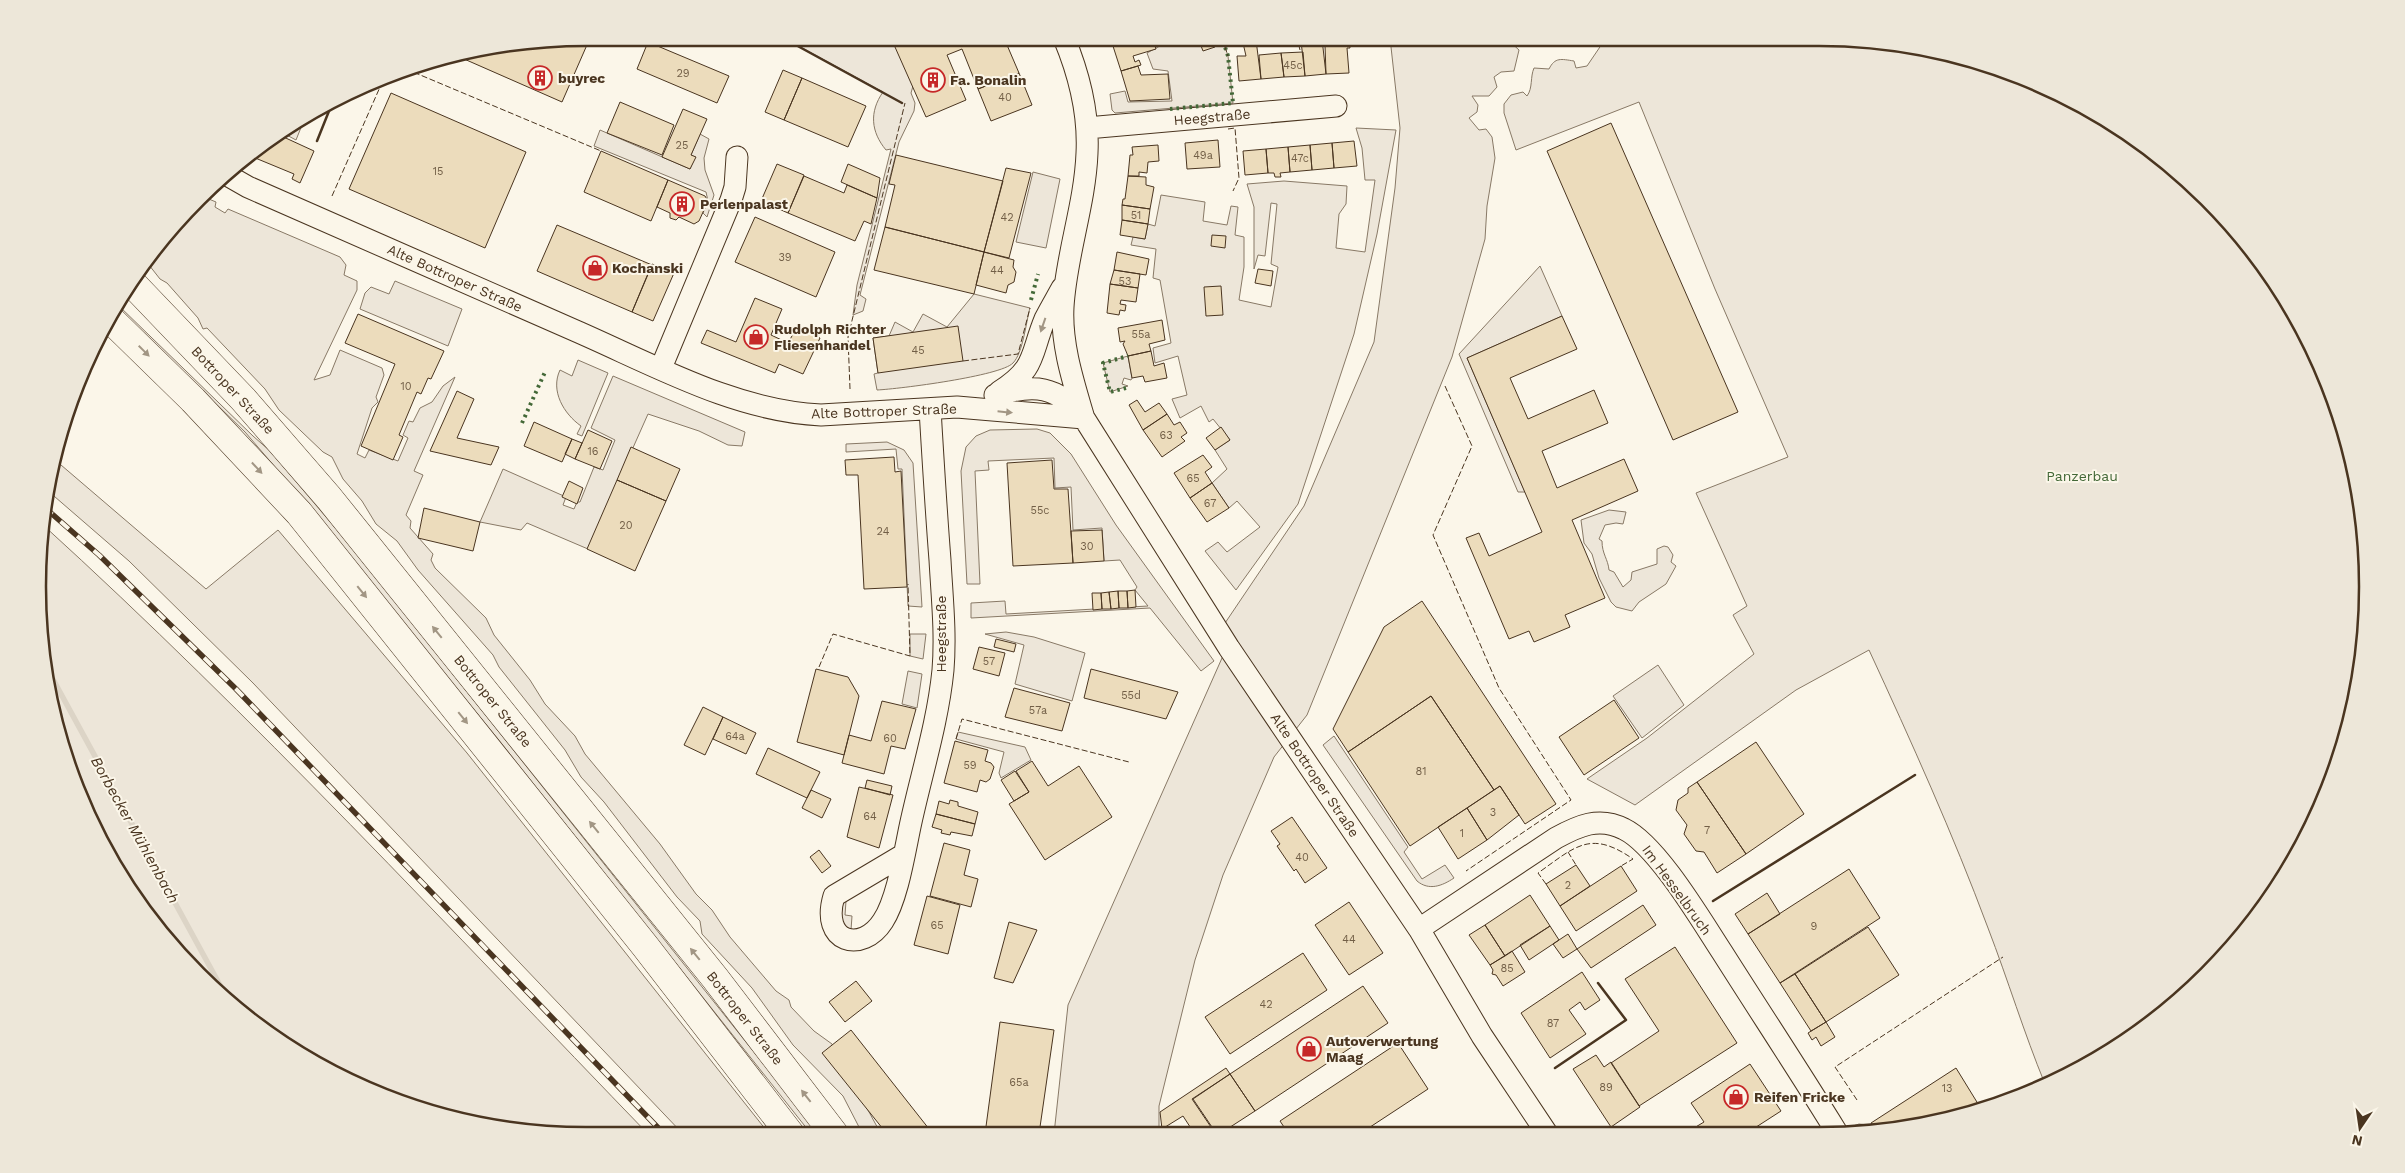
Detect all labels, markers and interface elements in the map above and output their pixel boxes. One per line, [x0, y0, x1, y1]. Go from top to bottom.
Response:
house number: 45c [1283, 59, 1303, 72]
building icon: buyrec [527, 65, 553, 91]
house number: 29 [676, 67, 690, 80]
building icon: Fa. Bonalin [920, 67, 946, 93]
place label: buyrec [558, 70, 605, 86]
place label: Fa. Bonalin [950, 72, 1026, 88]
house number: 40 [998, 91, 1012, 104]
street label: Heegstraße [1173, 106, 1251, 128]
house number: 25 [676, 139, 688, 152]
house number: 49a [1193, 149, 1213, 162]
house number: 47c [1291, 152, 1309, 165]
house number: 15 [433, 165, 443, 178]
building icon: Perlenpalast [669, 191, 695, 217]
place label: Perlenpalast [700, 196, 788, 212]
house number: 51 [1131, 209, 1141, 222]
house number: 42 [1000, 211, 1014, 224]
street label: Alte Bottroper Straße [385, 241, 525, 315]
house number: 39 [778, 251, 792, 264]
shop icon: Kochanski [582, 255, 608, 281]
place label: Kochanski [612, 260, 683, 276]
house number: 44 [990, 264, 1004, 277]
house number: 53 [1119, 275, 1131, 288]
one-way arrow [1039, 318, 1047, 333]
place label: Rudolph Richter Fliesenhandel [774, 321, 886, 353]
shop icon: Rudolph Richter Fliesenhandel [743, 324, 769, 350]
house number: 55a [1131, 328, 1151, 341]
street label: Bottroper Straße [188, 343, 278, 437]
one-way arrow [138, 344, 150, 356]
house number: 45 [911, 344, 925, 357]
house number: 10 [400, 380, 412, 393]
street label: Alte Bottroper Straße [811, 400, 957, 422]
one-way arrow [997, 408, 1013, 416]
house number: 63 [1159, 429, 1173, 442]
house number: 16 [588, 445, 599, 458]
one-way arrow [251, 461, 263, 473]
park label: Panzerbau [2046, 468, 2118, 484]
house number: 65 [1186, 472, 1200, 485]
house number: 67 [1204, 497, 1216, 510]
house number: 55c [1031, 504, 1049, 517]
house number: 20 [619, 519, 633, 532]
house number: 24 [877, 525, 890, 538]
house number: 30 [1080, 540, 1094, 553]
one-way arrow [356, 585, 367, 598]
street label: Heegstraße [933, 595, 949, 673]
one-way arrow [432, 626, 443, 639]
street label: Bottroper Straße [451, 652, 535, 750]
house number: 57 [983, 655, 995, 668]
house number: 55d [1121, 689, 1141, 702]
house number: 57a [1029, 704, 1047, 717]
street label: Alte Bottroper Straße [1268, 710, 1362, 840]
one-way arrow [458, 712, 469, 725]
house number: 64a [725, 730, 745, 743]
house number: 60 [883, 732, 897, 745]
water label: Borbecker Mühlenbach [87, 753, 183, 907]
house number: 59 [963, 759, 977, 772]
house number: 81 [1415, 765, 1427, 778]
house number: 3 [1490, 806, 1496, 819]
house number: 64 [863, 810, 877, 823]
one-way arrow [588, 821, 599, 834]
house number: 7 [1704, 824, 1710, 837]
house number: 1 [1460, 827, 1464, 840]
street label: Im Hesselbruch [1639, 842, 1715, 938]
house number: 40 [1295, 851, 1309, 864]
house number: 2 [1565, 879, 1571, 892]
house number: 65 [930, 919, 944, 932]
house number: 9 [1811, 920, 1818, 933]
house number: 44 [1342, 933, 1356, 946]
one-way arrow [690, 948, 701, 961]
house number: 85 [1500, 962, 1514, 975]
street label: Bottroper Straße [704, 968, 786, 1068]
house number: 42 [1259, 998, 1273, 1011]
house number: 87 [1547, 1017, 1559, 1030]
place label: Autoverwertung Maag [1326, 1033, 1438, 1065]
shop icon: Autoverwertung Maag [1296, 1036, 1322, 1062]
house number: 65a [1009, 1076, 1029, 1089]
house number: 89 [1599, 1081, 1613, 1094]
house number: 13 [1942, 1082, 1952, 1095]
shop icon: Reifen Fricke [1723, 1084, 1749, 1110]
place label: Reifen Fricke [1754, 1089, 1845, 1105]
one-way arrow [800, 1090, 811, 1103]
north arrow [2335, 1103, 2385, 1153]
text: N [2350, 1132, 2364, 1150]

